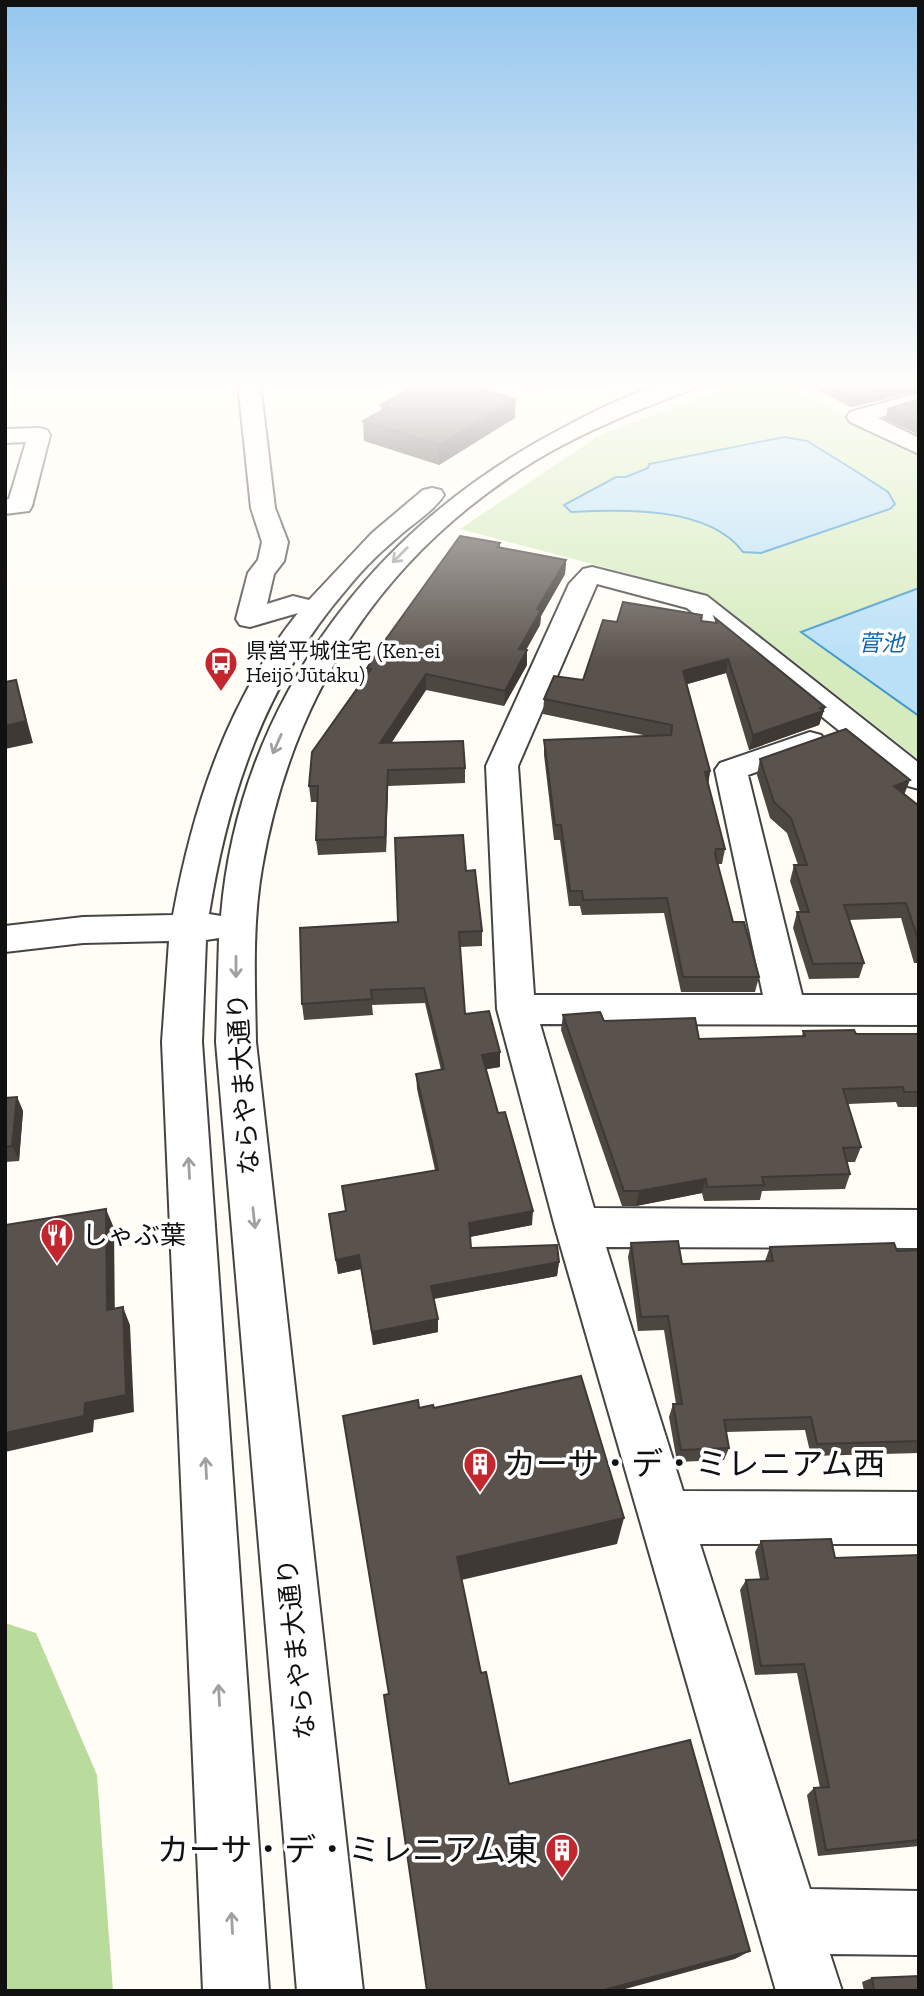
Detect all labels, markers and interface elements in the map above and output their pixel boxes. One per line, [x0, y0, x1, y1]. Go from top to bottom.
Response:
one-way arrow [392, 546, 409, 563]
water label: 菅池 [858, 629, 906, 657]
place label: 県営平城住宅 (Ken-ei Heijō Jūtaku) [246, 638, 440, 688]
bus stop icon: 県営平城住宅 (Ken-ei Heijō Jūtaku) [202, 644, 240, 693]
one-way arrow [270, 733, 283, 754]
one-way arrow [229, 955, 243, 978]
street label: ならやま大通り [221, 992, 265, 1176]
one-way arrow [182, 1157, 195, 1180]
one-way arrow [247, 1206, 260, 1228]
restaurant icon: しゃぶ葉 [38, 1216, 76, 1265]
place label: しゃぶ葉 [82, 1219, 186, 1251]
building icon: カーサ・デ・ミレニアム西 [461, 1445, 499, 1494]
place label: カーサ・デ・ミレニアム西 [504, 1445, 885, 1483]
one-way arrow [200, 1457, 213, 1480]
street label: ならやま大通り [271, 1557, 321, 1741]
one-way arrow [213, 1684, 226, 1707]
place label: カーサ・デ・ミレニアム東 [157, 1831, 538, 1869]
building icon: カーサ・デ・ミレニアム東 [543, 1831, 581, 1880]
one-way arrow [226, 1911, 239, 1934]

